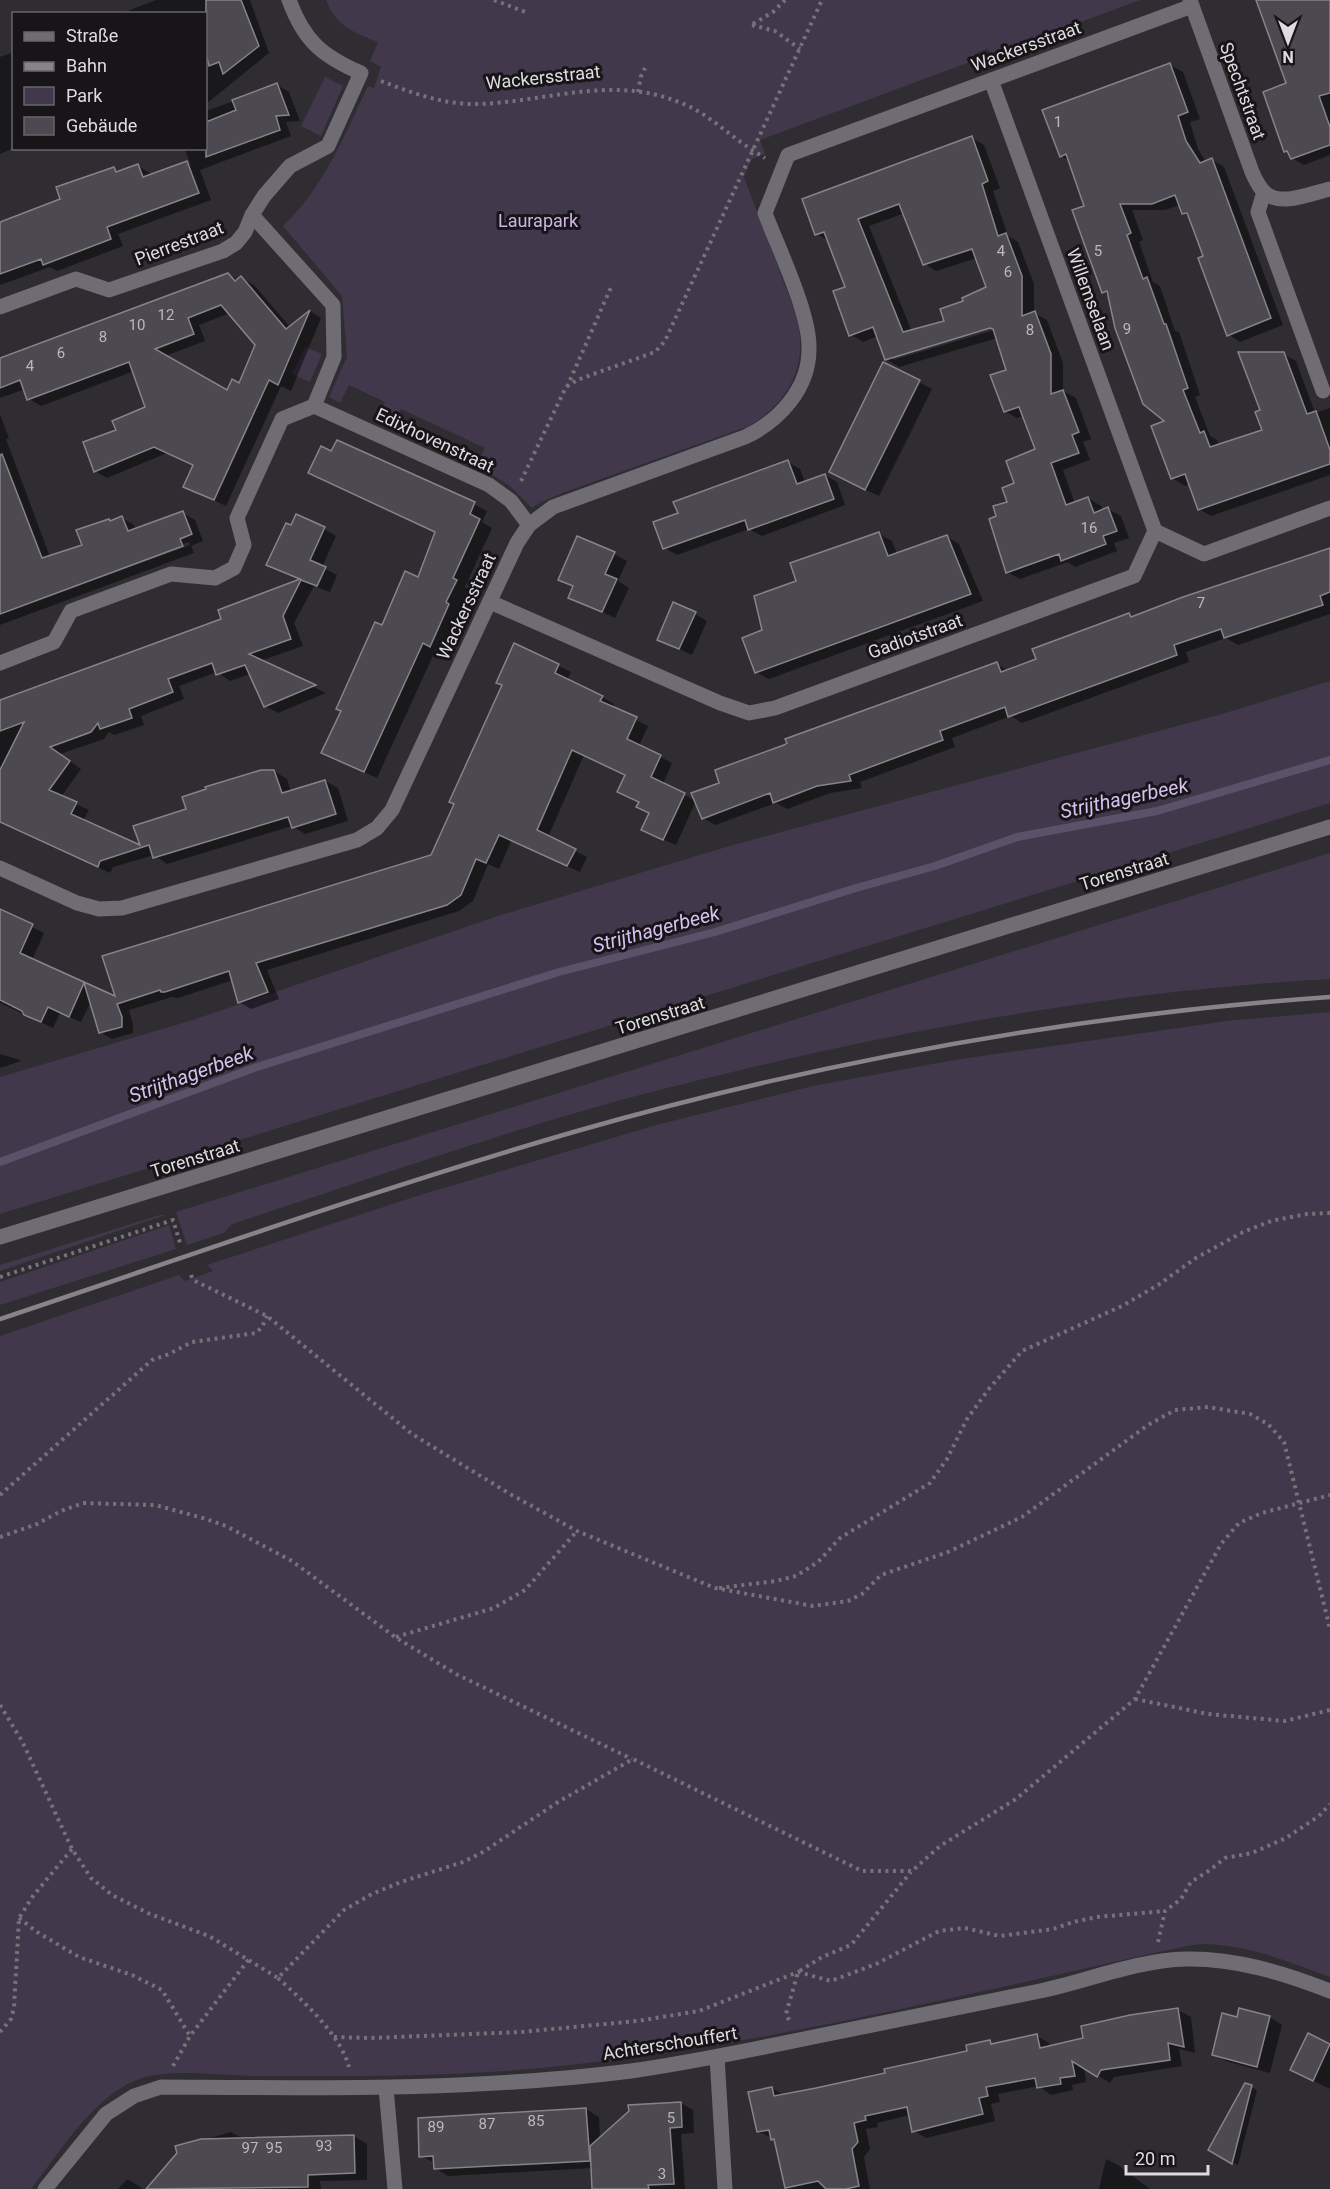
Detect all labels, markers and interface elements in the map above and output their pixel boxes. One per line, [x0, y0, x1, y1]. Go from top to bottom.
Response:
legend [12, 12, 207, 150]
north arrow [1258, 12, 1318, 72]
street label: Wackersstraat [968, 16, 1084, 76]
text: Straße [66, 25, 118, 46]
street label: Spechtstraat [1216, 39, 1270, 143]
text: N [1282, 47, 1294, 66]
text: Bahn [66, 55, 107, 76]
street label: Wackersstraat [485, 61, 601, 93]
text: Park [66, 85, 103, 106]
house number: 1 [1054, 113, 1062, 131]
text: Gebäude [66, 115, 137, 136]
park label: Laurapark [498, 210, 579, 231]
street label: Pierrestraat [132, 216, 226, 270]
house number: 4 [997, 242, 1006, 260]
house number: 5 [1094, 242, 1102, 260]
street label: Willemselaan [1063, 245, 1119, 353]
house number: 6 [1004, 263, 1012, 281]
house number: 12 [158, 306, 174, 324]
house number: 10 [129, 316, 145, 334]
house number: 9 [1123, 320, 1131, 338]
house number: 8 [1026, 321, 1034, 339]
house number: 8 [99, 328, 107, 346]
house number: 6 [57, 344, 65, 362]
house number: 4 [26, 357, 35, 375]
street label: Edixhovenstraat [373, 403, 498, 477]
house number: 16 [1081, 519, 1097, 537]
street label: Wackersstraat [432, 549, 500, 663]
house number: 7 [1197, 594, 1205, 612]
street label: Gadiotstraat [865, 609, 965, 663]
water label: Strijthagerbeek [1058, 772, 1191, 823]
street label: Torenstraat [1077, 847, 1171, 894]
water label: Strijthagerbeek [590, 900, 723, 957]
street label: Torenstraat [613, 991, 707, 1038]
water label: Strijthagerbeek [126, 1040, 257, 1108]
street label: Torenstraat [148, 1134, 242, 1181]
street label: Achterschouffert [601, 2022, 739, 2064]
house number: 5 [667, 2109, 675, 2127]
house number: 85 [528, 2112, 544, 2130]
house number: 87 [479, 2115, 495, 2133]
house number: 89 [428, 2118, 444, 2136]
house number: 93 [316, 2137, 332, 2155]
scale bar [1126, 2138, 1208, 2176]
house number: 97 [242, 2139, 258, 2157]
house number: 95 [266, 2139, 282, 2157]
text: 20 m [1135, 2148, 1175, 2169]
house number: 3 [658, 2165, 666, 2183]

